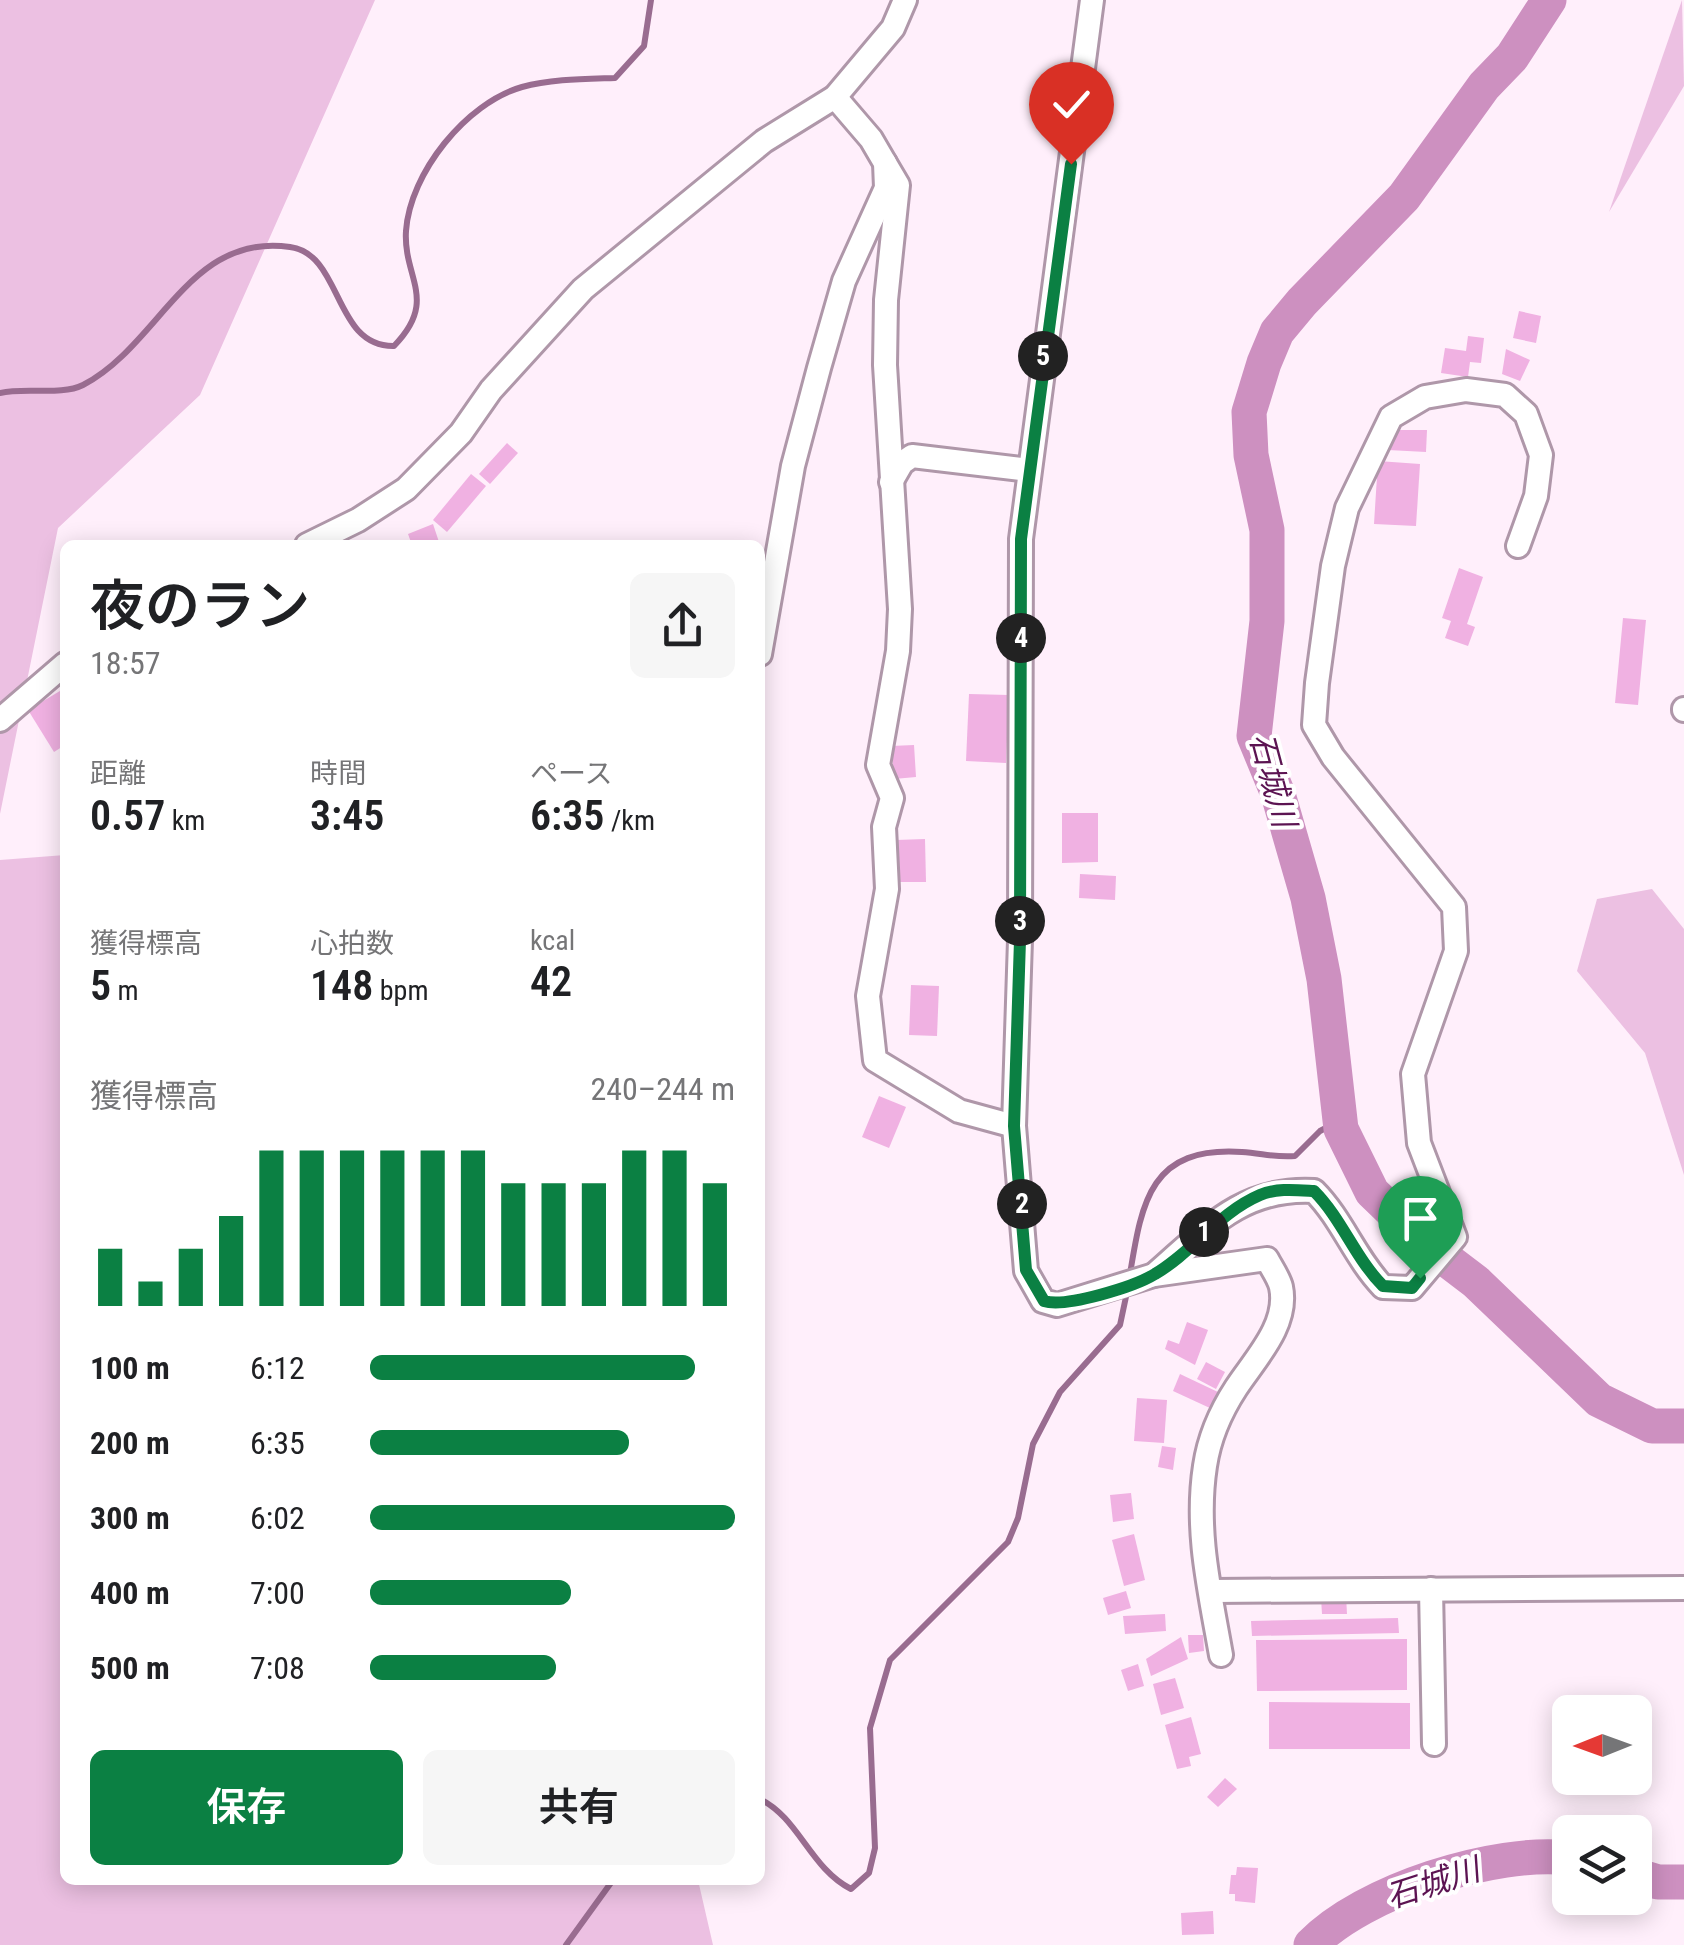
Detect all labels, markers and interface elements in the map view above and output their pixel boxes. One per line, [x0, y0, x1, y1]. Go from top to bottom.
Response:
pin [1029, 62, 1114, 165]
icon: check [1044, 77, 1099, 132]
pin: 5 [1018, 331, 1068, 381]
text: 5 [1036, 339, 1050, 372]
button: share [630, 573, 735, 678]
text: 夜のラン [90, 574, 310, 638]
pin: 4 [996, 613, 1046, 663]
text: 4 [1014, 621, 1028, 654]
text: 18:57 [90, 644, 161, 682]
water label: 石城川 [1242, 729, 1305, 834]
text: 距離 [90, 757, 146, 790]
text: 時間 [310, 757, 366, 790]
text: ペース [530, 757, 613, 790]
text: 0.57 [90, 791, 165, 840]
text: 3:45 [310, 791, 384, 840]
text: 6:35 [530, 791, 604, 840]
text: km [165, 804, 205, 837]
text: /km [604, 804, 655, 837]
pin: 3 [995, 896, 1045, 946]
text: 3 [1013, 904, 1027, 937]
text: kcal [530, 924, 575, 957]
text: 獲得標高 [90, 927, 202, 960]
text: 心拍数 [310, 927, 394, 960]
text: 42 [530, 957, 572, 1006]
text: 5 [90, 961, 111, 1010]
text: 148 [310, 961, 373, 1010]
text: m [111, 974, 139, 1007]
text: bpm [373, 974, 429, 1007]
text: 240–244 m [590, 1070, 735, 1108]
text: 獲得標高 [90, 1077, 218, 1115]
pin [1378, 1176, 1463, 1279]
pin: 2 [997, 1179, 1047, 1229]
text: 2 [1015, 1187, 1029, 1220]
icon: arrive [1393, 1191, 1448, 1246]
pin: 1 [1179, 1207, 1229, 1257]
text: 1 [1197, 1215, 1211, 1248]
text: 100 m [90, 1349, 170, 1387]
text: 6:12 [250, 1349, 305, 1387]
text: 200 m [90, 1424, 170, 1462]
text: 6:35 [250, 1424, 305, 1462]
text: 300 m [90, 1499, 170, 1537]
text: 6:02 [250, 1499, 305, 1537]
text: 400 m [90, 1574, 170, 1612]
text: 7:00 [250, 1574, 305, 1612]
text: 500 m [90, 1649, 170, 1687]
text: 7:08 [250, 1649, 305, 1687]
north arrow [1552, 1695, 1652, 1795]
map controls [1552, 1695, 1652, 1915]
button: 保存 [90, 1750, 403, 1865]
button: 共有 [423, 1750, 735, 1865]
button: layers [1552, 1815, 1652, 1915]
water label: 石城川 [1381, 1849, 1487, 1916]

